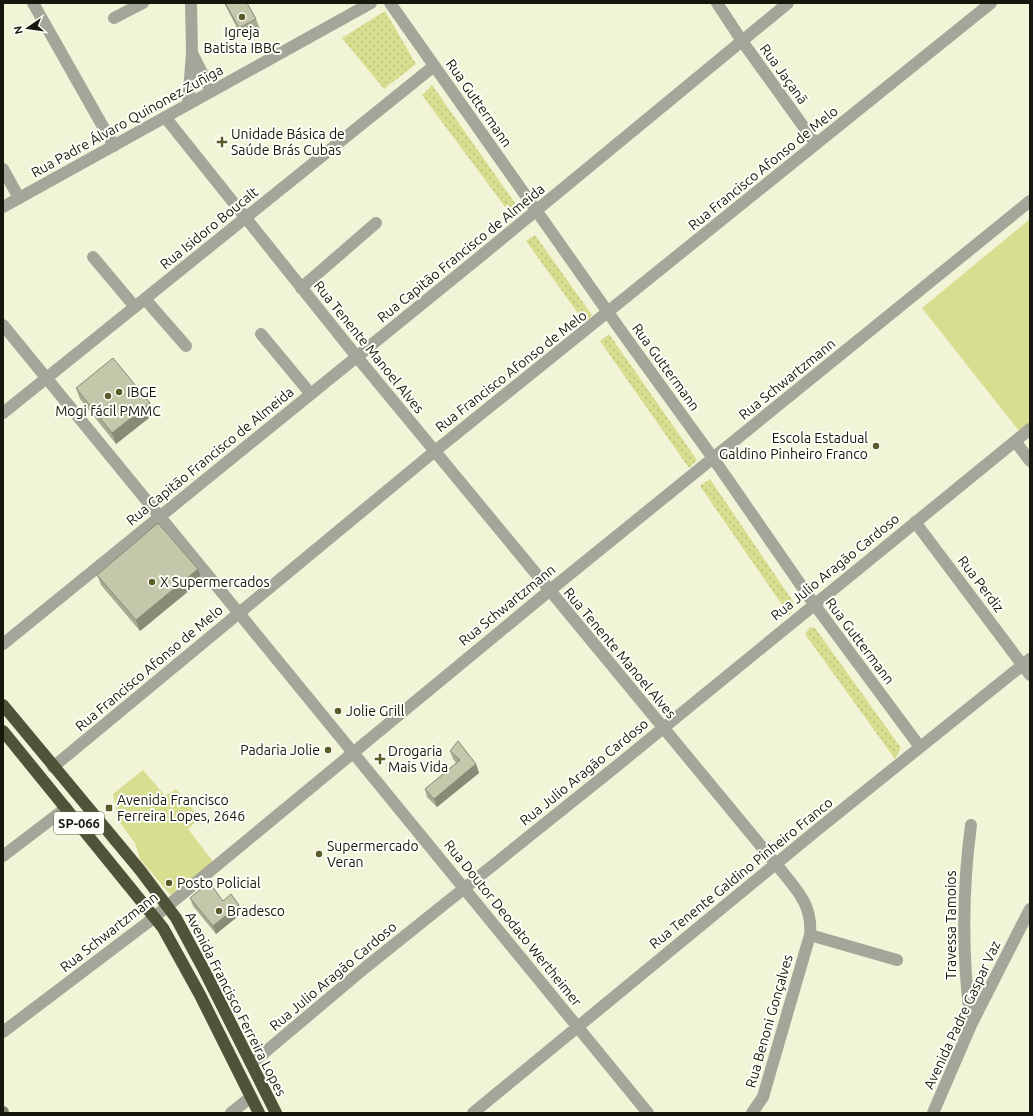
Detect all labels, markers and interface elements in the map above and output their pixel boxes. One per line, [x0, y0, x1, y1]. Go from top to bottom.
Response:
north arrow [8, 8, 48, 48]
marker: Igreja Batista IBBC [237, 12, 247, 22]
place label: Igreja Batista IBBC [204, 24, 281, 56]
text: N [11, 25, 25, 36]
street label: Rua Jaçanã [757, 41, 811, 107]
street label: Rua Guttermann [443, 56, 515, 150]
street label: Rua Padre Álvaro Quinonez Zuñiga [28, 61, 226, 181]
street label: Rua Francisco Afonso de Melo [685, 103, 841, 233]
place label: Unidade Básica de Saúde Brás Cubas [231, 126, 345, 158]
marker: Unidade Básica de Saúde Brás Cubas [216, 136, 228, 148]
street label: Rua Capitão Francisco de Almeida [374, 181, 548, 325]
street label: Rua Isidoro Boucalt [157, 183, 261, 272]
street label: Rua Tenente Manoel Alves [311, 278, 427, 416]
street label: Rua Francisco Afonso de Melo [432, 307, 590, 435]
street label: Rua Guttermann [629, 320, 703, 414]
street label: Rua Schwartzmann [736, 335, 838, 423]
street label: Rua Capitão Francisco de Almeida [123, 384, 297, 528]
place label: IBGE [127, 384, 157, 400]
marker: IBGE [114, 387, 124, 397]
marker: Mogi fácil PMMC [103, 391, 113, 401]
place label: Mogi fácil PMMC [55, 403, 161, 419]
place label: Escola Estadual Galdino Pinheiro Franco [719, 430, 868, 462]
marker: Escola Estadual Galdino Pinheiro Franco [871, 441, 881, 451]
street label: Rua Julio Aragão Cardoso [768, 510, 902, 624]
street label: Rua Perdiz [955, 553, 1007, 615]
street label: Rua Schwartzmann [456, 561, 558, 649]
place label: X Supermercados [160, 574, 270, 590]
marker: X Supermercados [147, 577, 157, 587]
street label: Rua Tenente Manoel Alves [561, 584, 679, 722]
street label: Rua Guttermann [822, 595, 898, 687]
street label: Rua Francisco Afonso de Melo [72, 602, 226, 734]
place label: Jolie Grill [346, 703, 405, 719]
marker: Jolie Grill [333, 706, 343, 716]
street label: Rua Julio Aragão Cardoso [517, 715, 651, 829]
place label: Padaria Jolie [240, 742, 320, 758]
place label: Drogaria Mais Vida [388, 743, 448, 775]
marker: Padaria Jolie [323, 745, 333, 755]
marker: Drogaria Mais Vida [375, 754, 385, 764]
place label: Avenida Francisco Ferreira Lopes, 2646 [117, 792, 245, 824]
street label: Rua Tenente Galdino Pinheiro Franco [646, 794, 836, 952]
marker: Avenida Francisco Ferreira Lopes, 2646 [104, 803, 114, 813]
road number: SP-066 [54, 812, 104, 834]
street label: Rua Doutor Deodato Wertheimer [441, 837, 585, 1010]
place label: Supermercado Veran [327, 838, 419, 870]
marker: Supermercado Veran [314, 849, 324, 859]
street label: Travessa Tamoios [943, 870, 959, 980]
place label: Posto Policial [177, 875, 261, 891]
marker: Posto Policial [164, 878, 174, 888]
street label: Rua Schwartzmann [57, 889, 161, 975]
place label: Bradesco [227, 903, 285, 919]
marker: Bradesco [214, 906, 224, 916]
street label: Avenida Francisco Ferreira Lopes [182, 909, 290, 1099]
street label: Rua Julio Aragão Cardoso [266, 918, 400, 1034]
street label: Avenida Padre Gaspar Vaz [921, 938, 1003, 1092]
street label: Rua Benoni Gonçalves [742, 953, 796, 1089]

